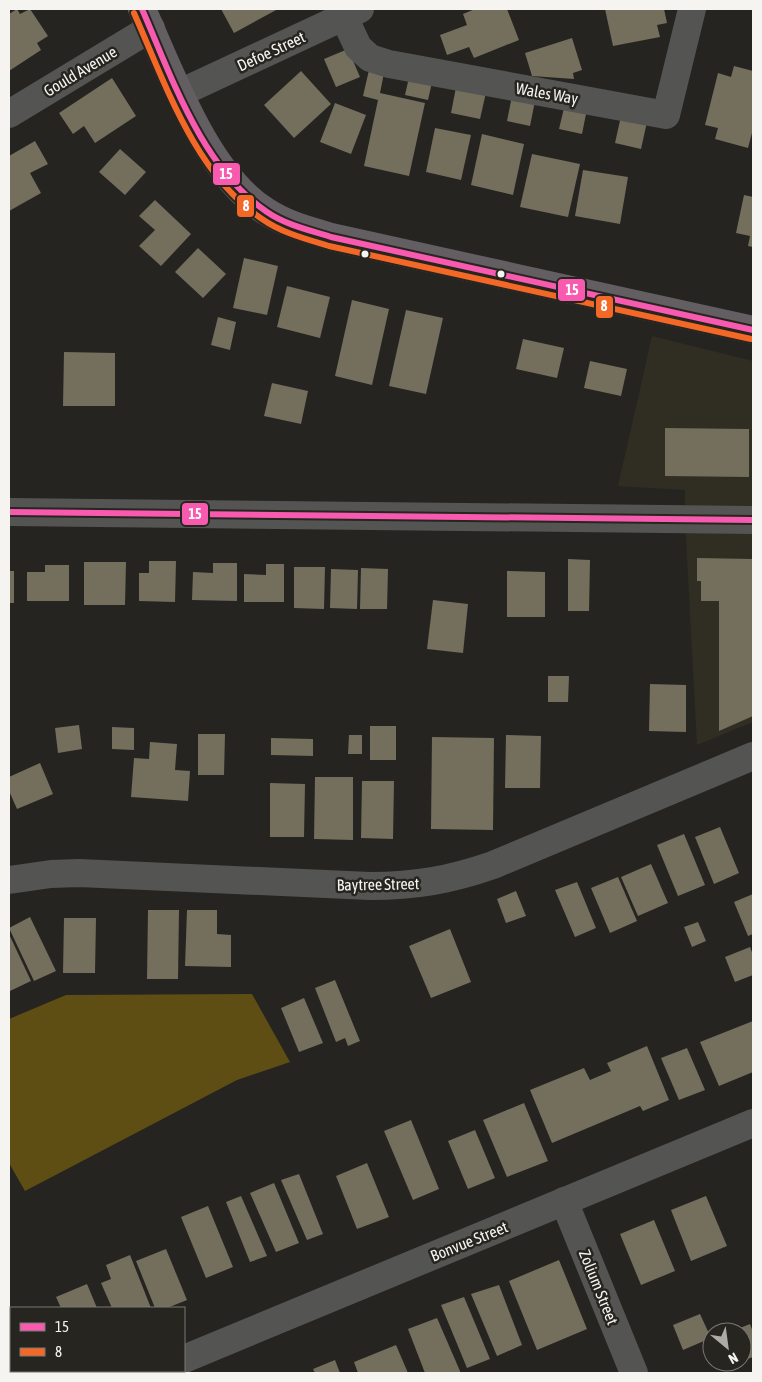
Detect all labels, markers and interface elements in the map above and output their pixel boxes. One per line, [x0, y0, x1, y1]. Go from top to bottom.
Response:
street label: Defoe Street [234, 27, 308, 75]
street label: Gould Avenue [40, 42, 120, 100]
street label: Wales Way [514, 79, 580, 108]
line badge: 15 [212, 162, 241, 186]
text: 15 [219, 166, 233, 182]
line badge: 8 [236, 194, 255, 218]
text: 8 [243, 198, 250, 214]
unlabelled marker [360, 249, 370, 259]
unlabelled marker [496, 269, 506, 279]
line badge: 15 [557, 278, 586, 302]
text: 15 [565, 282, 579, 298]
line badge: 8 [595, 295, 614, 319]
text: 8 [601, 298, 608, 314]
line badge: 15 [181, 502, 209, 526]
text: 15 [188, 506, 202, 522]
street label: Baytree Street [336, 874, 420, 895]
street label: Bonvue Street [428, 1217, 511, 1265]
street label: Zolium Street [576, 1247, 622, 1327]
legend [10, 1307, 185, 1372]
text: 15 [55, 1318, 69, 1335]
north arrow [702, 1322, 752, 1372]
text: 8 [55, 1343, 62, 1360]
text: N [726, 1349, 741, 1367]

